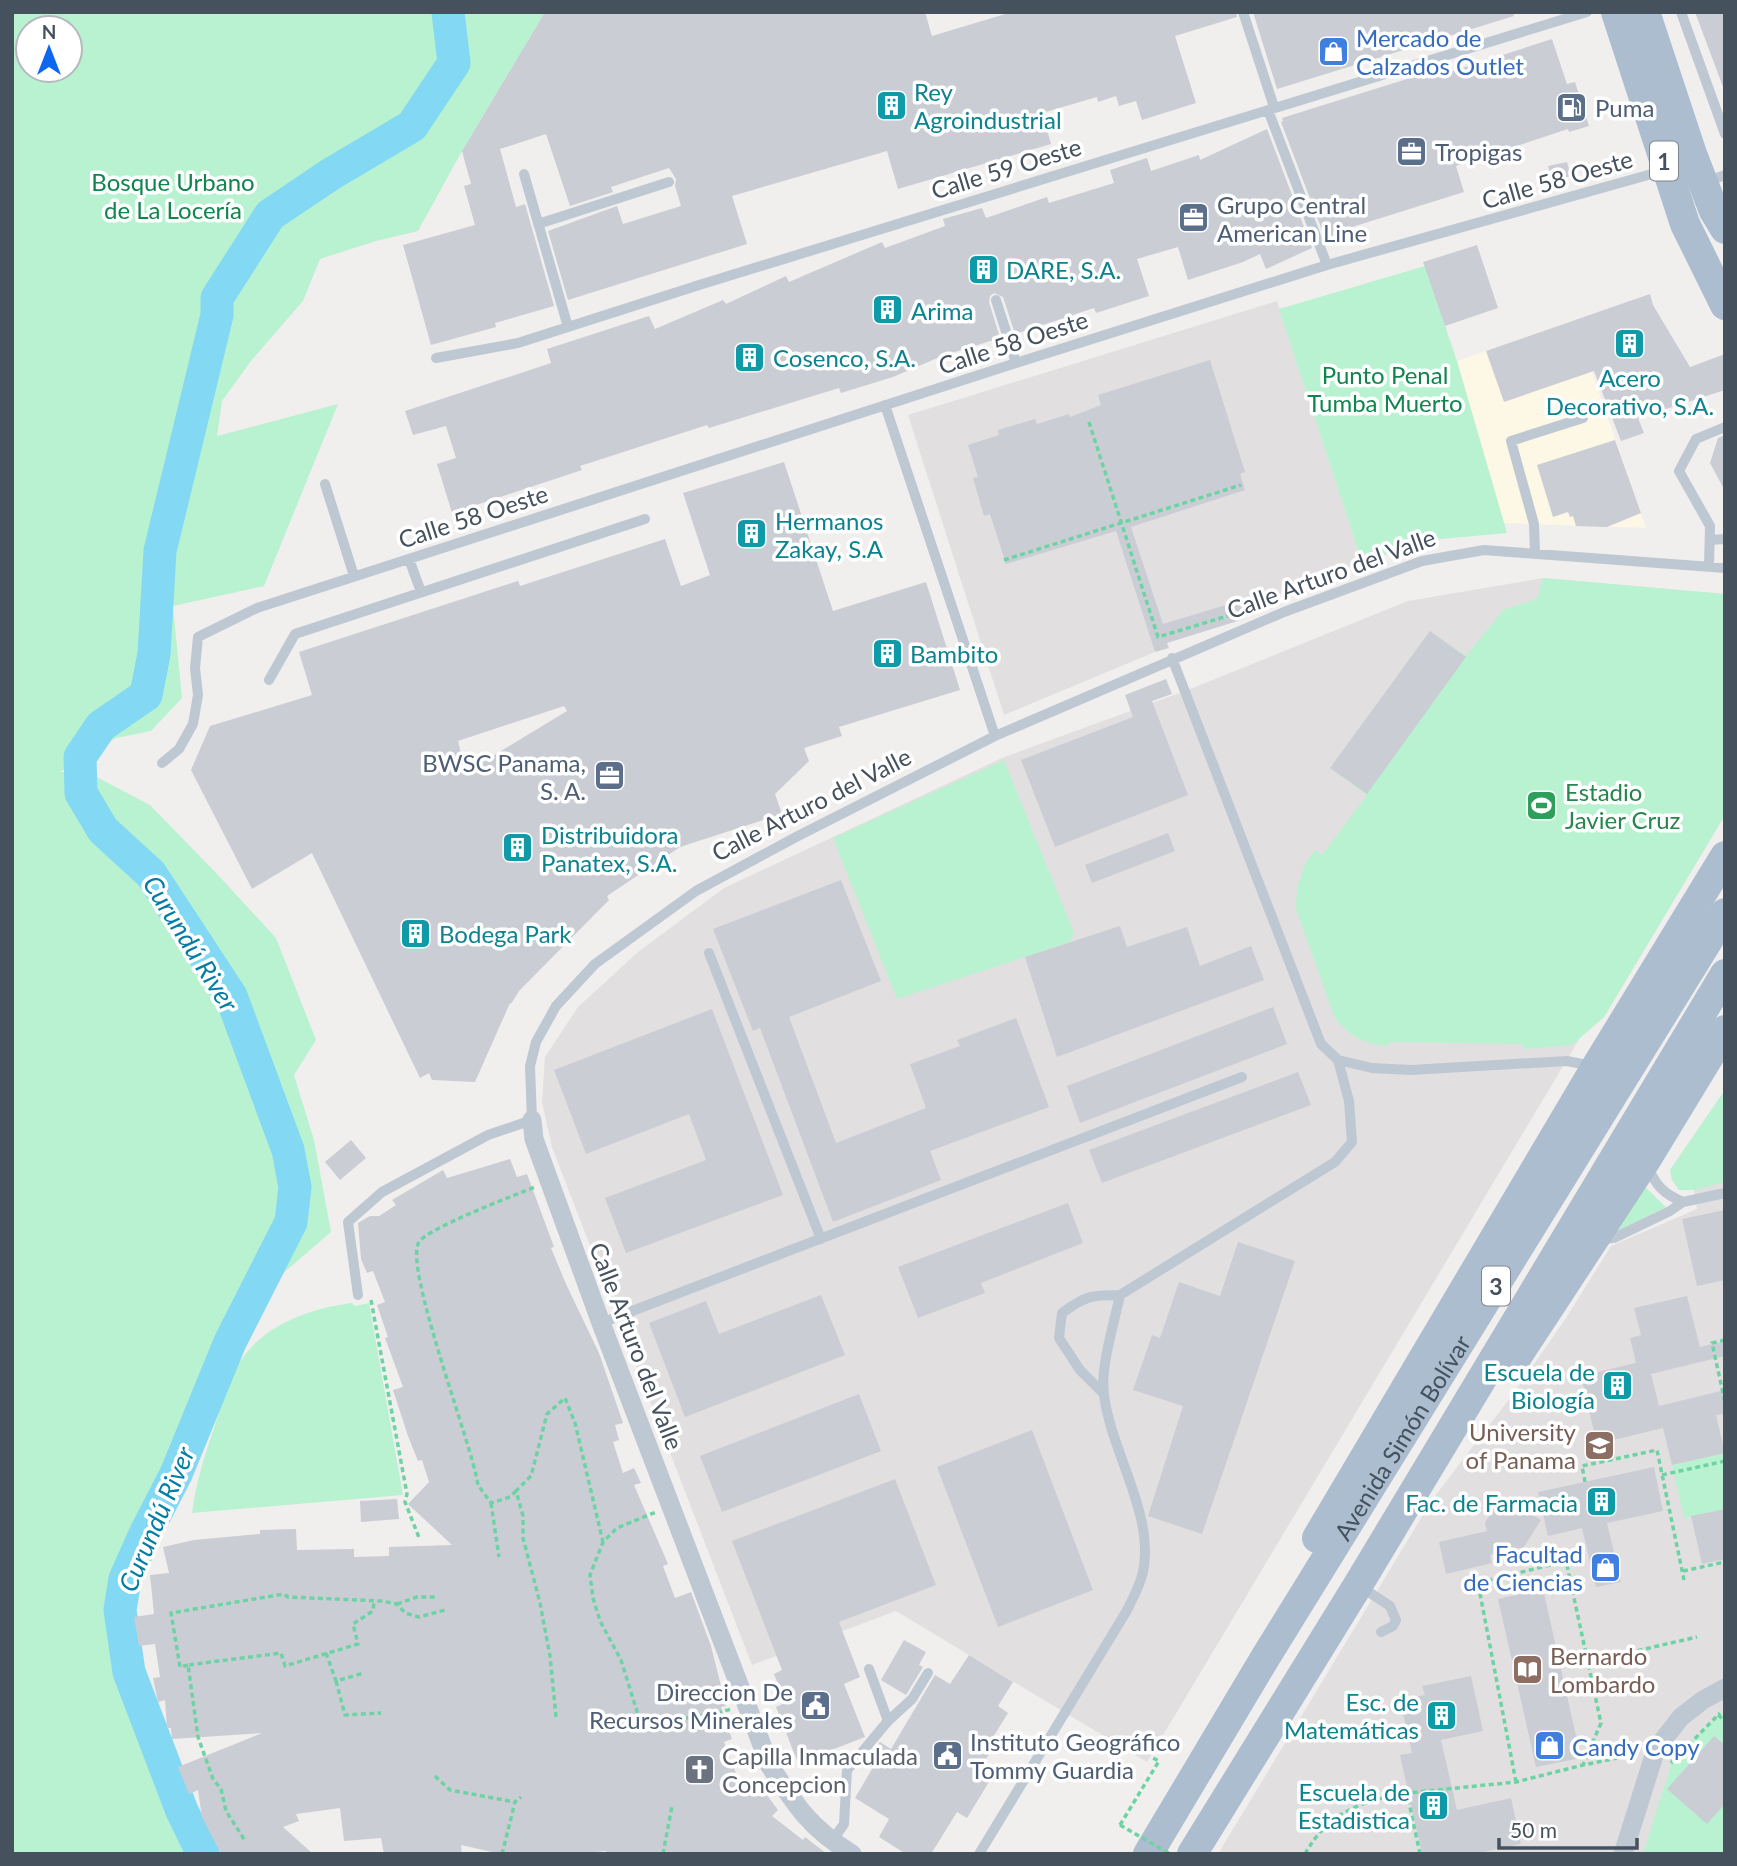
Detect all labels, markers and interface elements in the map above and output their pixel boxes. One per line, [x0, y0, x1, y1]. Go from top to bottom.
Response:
north arrow [14, 14, 84, 84]
text: N [42, 20, 56, 43]
place label: Mercado de Calzados Outlet [1356, 23, 1524, 80]
shop icon: Mercado de Calzados Outlet [1316, 34, 1350, 68]
place label: Rey Agroindustrial [914, 77, 1062, 134]
building icon: Rey Agroindustrial [874, 88, 908, 122]
fuel station icon: Puma [1555, 90, 1589, 124]
place label: Puma [1595, 93, 1654, 122]
street label: Calle 59 Oeste [927, 131, 1085, 205]
office icon: Tropigas [1395, 134, 1429, 168]
place label: Tropigas [1435, 137, 1522, 166]
road number: 1 [1650, 142, 1678, 180]
street label: Calle 58 Oeste [1478, 144, 1636, 214]
park label: Bosque Urbano de La Locería [91, 167, 255, 224]
place label: Grupo Central American Line [1217, 190, 1367, 247]
office icon: Grupo Central American Line [1177, 201, 1211, 235]
building icon: DARE, S.A. [966, 252, 1000, 286]
place label: DARE, S.A. [1006, 255, 1121, 284]
building icon: Arima [871, 293, 905, 327]
place label: Arima [911, 296, 973, 325]
street label: Calle 58 Oeste [935, 304, 1091, 380]
building icon: Acero Decorativo, S.A. [1613, 326, 1647, 360]
building icon: Cosenco, S.A. [733, 340, 767, 374]
place label: Cosenco, S.A. [773, 343, 916, 372]
park label: Punto Penal Tumba Muerto [1307, 360, 1463, 417]
place label: Acero Decorativo, S.A. [1546, 363, 1714, 420]
street label: Calle 58 Oeste [395, 478, 551, 554]
place label: Hermanos Zakay, S.A [775, 506, 884, 563]
building icon: Hermanos Zakay, S.A [735, 517, 769, 551]
street label: Calle Arturo del Valle [1223, 522, 1439, 624]
building icon: Bambito [870, 636, 904, 670]
place label: Bambito [910, 639, 998, 668]
street label: Calle Arturo del Valle [707, 741, 915, 867]
place label: BWSC Panama, S. A. [422, 748, 586, 805]
office icon: BWSC Panama, S. A. [592, 759, 626, 793]
place label: Estadio Javier Cruz [1565, 777, 1681, 834]
sports icon: Estadio Javier Cruz [1525, 788, 1559, 822]
place label: Distribuidora Panatex, S.A. [541, 820, 678, 877]
building icon: Distribuidora Panatex, S.A. [501, 831, 535, 865]
water label: Curundú River [137, 869, 246, 1018]
building icon: Bodega Park [399, 916, 433, 950]
place label: Bodega Park [439, 919, 572, 948]
street label: Calle Arturo del Valle [584, 1238, 690, 1454]
road number: 3 [1482, 1266, 1510, 1306]
street label: Avenida Simón Bolívar [1327, 1329, 1476, 1545]
place label: Escuela de Biología [1484, 1357, 1595, 1414]
building icon: Escuela de Biología [1601, 1368, 1635, 1402]
place label: University of Panama [1466, 1417, 1577, 1474]
school or university icon: University of Panama [1582, 1428, 1616, 1462]
water label: Curundú River [111, 1441, 201, 1596]
building icon: Fac. de Farmacia [1584, 1485, 1618, 1519]
place label: Fac. de Farmacia [1405, 1488, 1578, 1517]
place label: Facultad de Ciencias [1463, 1539, 1583, 1596]
shop icon: Facultad de Ciencias [1589, 1550, 1623, 1584]
place label: Bernardo Lombardo [1550, 1641, 1655, 1698]
library icon: Bernardo Lombardo [1510, 1652, 1544, 1686]
place label: Direccion De Recursos Minerales [589, 1677, 793, 1734]
place label: Esc. de Matemáticas [1284, 1687, 1419, 1744]
public building icon: Direccion De Recursos Minerales [799, 1688, 833, 1722]
building icon: Esc. de Matemáticas [1425, 1698, 1459, 1732]
place label: Instituto Geográfico Tommy Guardia [970, 1727, 1180, 1784]
shop icon: Candy Copy [1532, 1729, 1566, 1763]
place label: Candy Copy [1572, 1732, 1700, 1761]
public building icon: Instituto Geográfico Tommy Guardia [930, 1738, 964, 1772]
place label: Capilla Inmaculada Concepcion [722, 1741, 918, 1798]
church icon: Capilla Inmaculada Concepcion [682, 1752, 716, 1786]
place label: Escuela de Estadistica [1298, 1777, 1410, 1834]
building icon: Escuela de Estadistica [1416, 1788, 1450, 1822]
scale bar [1499, 1806, 1637, 1850]
text: 50 m [1510, 1817, 1557, 1842]

